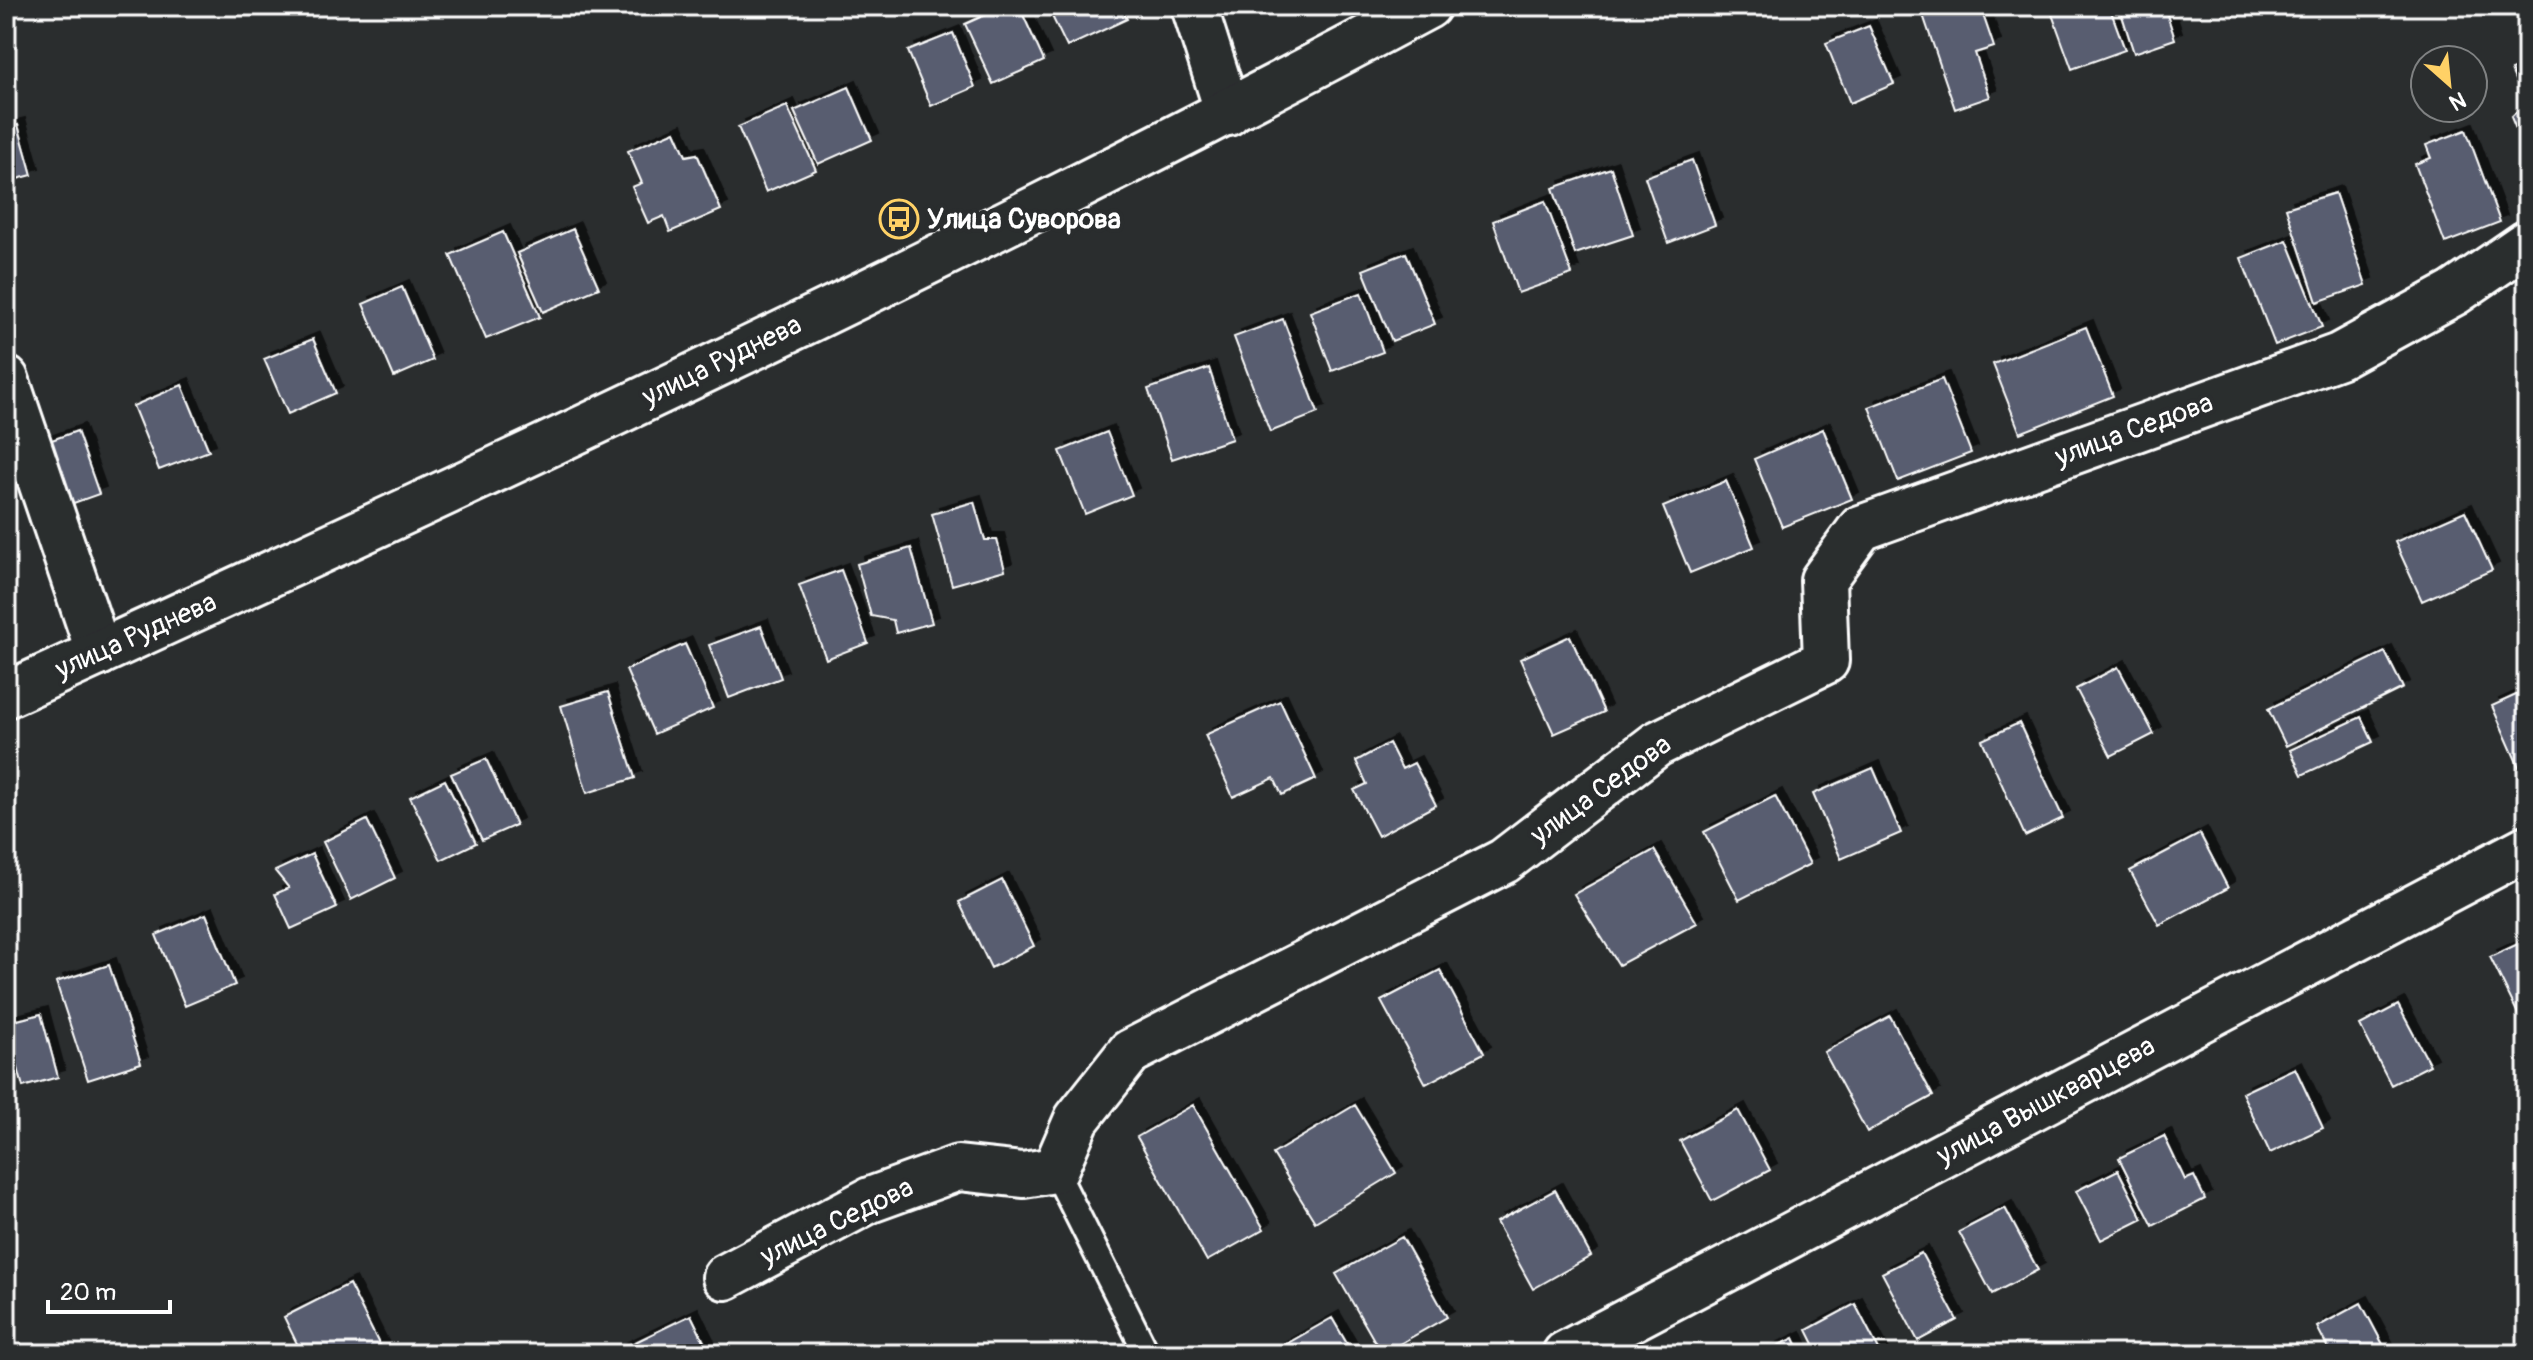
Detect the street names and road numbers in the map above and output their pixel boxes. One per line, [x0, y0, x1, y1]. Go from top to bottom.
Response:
street label: улица Руднева [636, 307, 807, 415]
street label: улица Седова [2049, 385, 2218, 475]
street label: улица Руднева [49, 585, 222, 688]
street label: улица Седова [1523, 727, 1678, 853]
street label: улица Вышкварцева [1930, 1029, 2161, 1174]
street label: улица Седова [754, 1170, 919, 1274]

